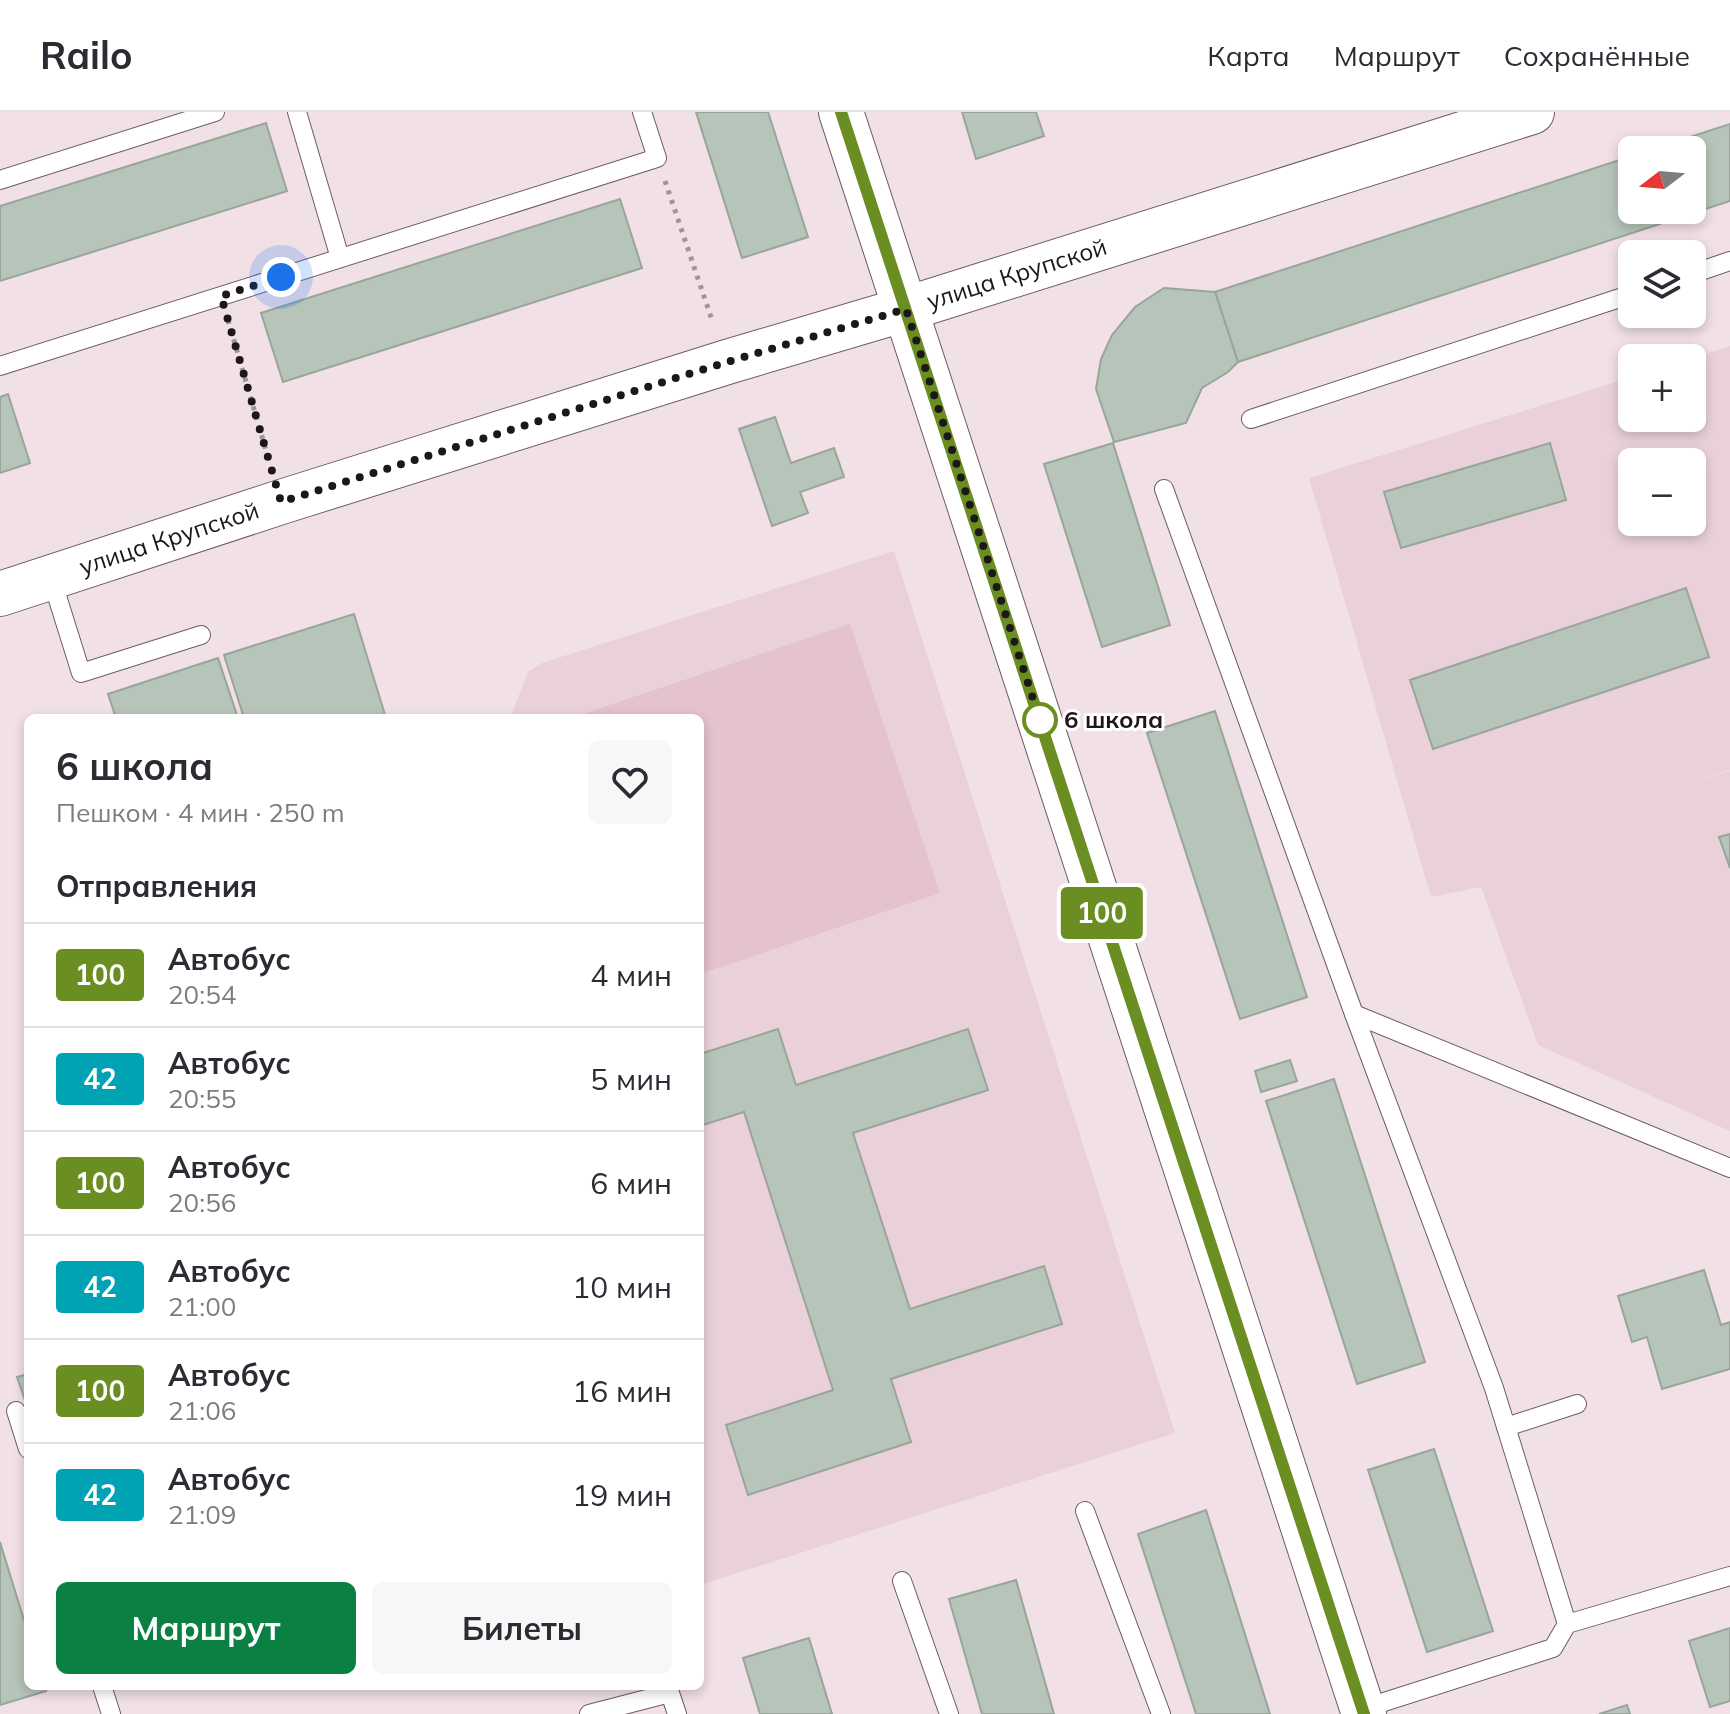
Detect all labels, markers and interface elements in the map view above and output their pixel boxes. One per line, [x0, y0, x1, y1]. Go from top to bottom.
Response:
text: Railo [40, 31, 132, 79]
text: Карта [1207, 38, 1290, 73]
text: Маршрут [1334, 38, 1460, 73]
text: Сохранённые [1504, 38, 1690, 73]
north arrow [1618, 136, 1706, 224]
map controls [1618, 136, 1706, 536]
street label: улица Крупской [923, 231, 1110, 316]
button: layers [1618, 240, 1706, 328]
your location [261, 257, 301, 297]
button: + [1618, 344, 1706, 432]
button: − [1618, 448, 1706, 536]
street label: улица Крупской [75, 494, 262, 581]
marker: 6 школа [1023, 703, 1057, 737]
place label: 6 школа [1064, 704, 1163, 734]
button: heart [588, 740, 672, 824]
text: 6 школа [56, 742, 213, 790]
text: Пешком · 4 мин · 250 m [56, 796, 345, 829]
text: Отправления [56, 867, 257, 905]
line badge: 100 [1056, 887, 1148, 939]
text: 100 [1077, 895, 1127, 930]
text: Автобус [168, 940, 291, 978]
text: 4 мин [590, 956, 672, 994]
text: 100 [75, 957, 125, 992]
text: 20:54 [168, 978, 236, 1011]
text: Автобус [168, 1044, 291, 1082]
text: 5 мин [590, 1060, 672, 1098]
text: 42 [83, 1061, 117, 1096]
text: 20:55 [168, 1082, 236, 1115]
text: Автобус [168, 1148, 291, 1186]
text: 6 мин [590, 1164, 672, 1202]
text: 100 [75, 1165, 125, 1200]
text: 20:56 [168, 1186, 236, 1219]
text: Автобус [168, 1252, 291, 1290]
text: 10 мин [572, 1268, 672, 1306]
text: 42 [83, 1269, 117, 1304]
text: 21:00 [168, 1290, 236, 1323]
text: Автобус [168, 1356, 291, 1394]
text: 16 мин [572, 1372, 672, 1410]
text: 100 [75, 1373, 125, 1408]
text: 21:06 [168, 1394, 236, 1427]
text: Автобус [168, 1460, 291, 1498]
text: 19 мин [572, 1476, 672, 1514]
text: 42 [83, 1477, 117, 1512]
text: 21:09 [168, 1498, 236, 1531]
button: Маршрут [56, 1582, 356, 1674]
button: Билеты [372, 1582, 672, 1674]

